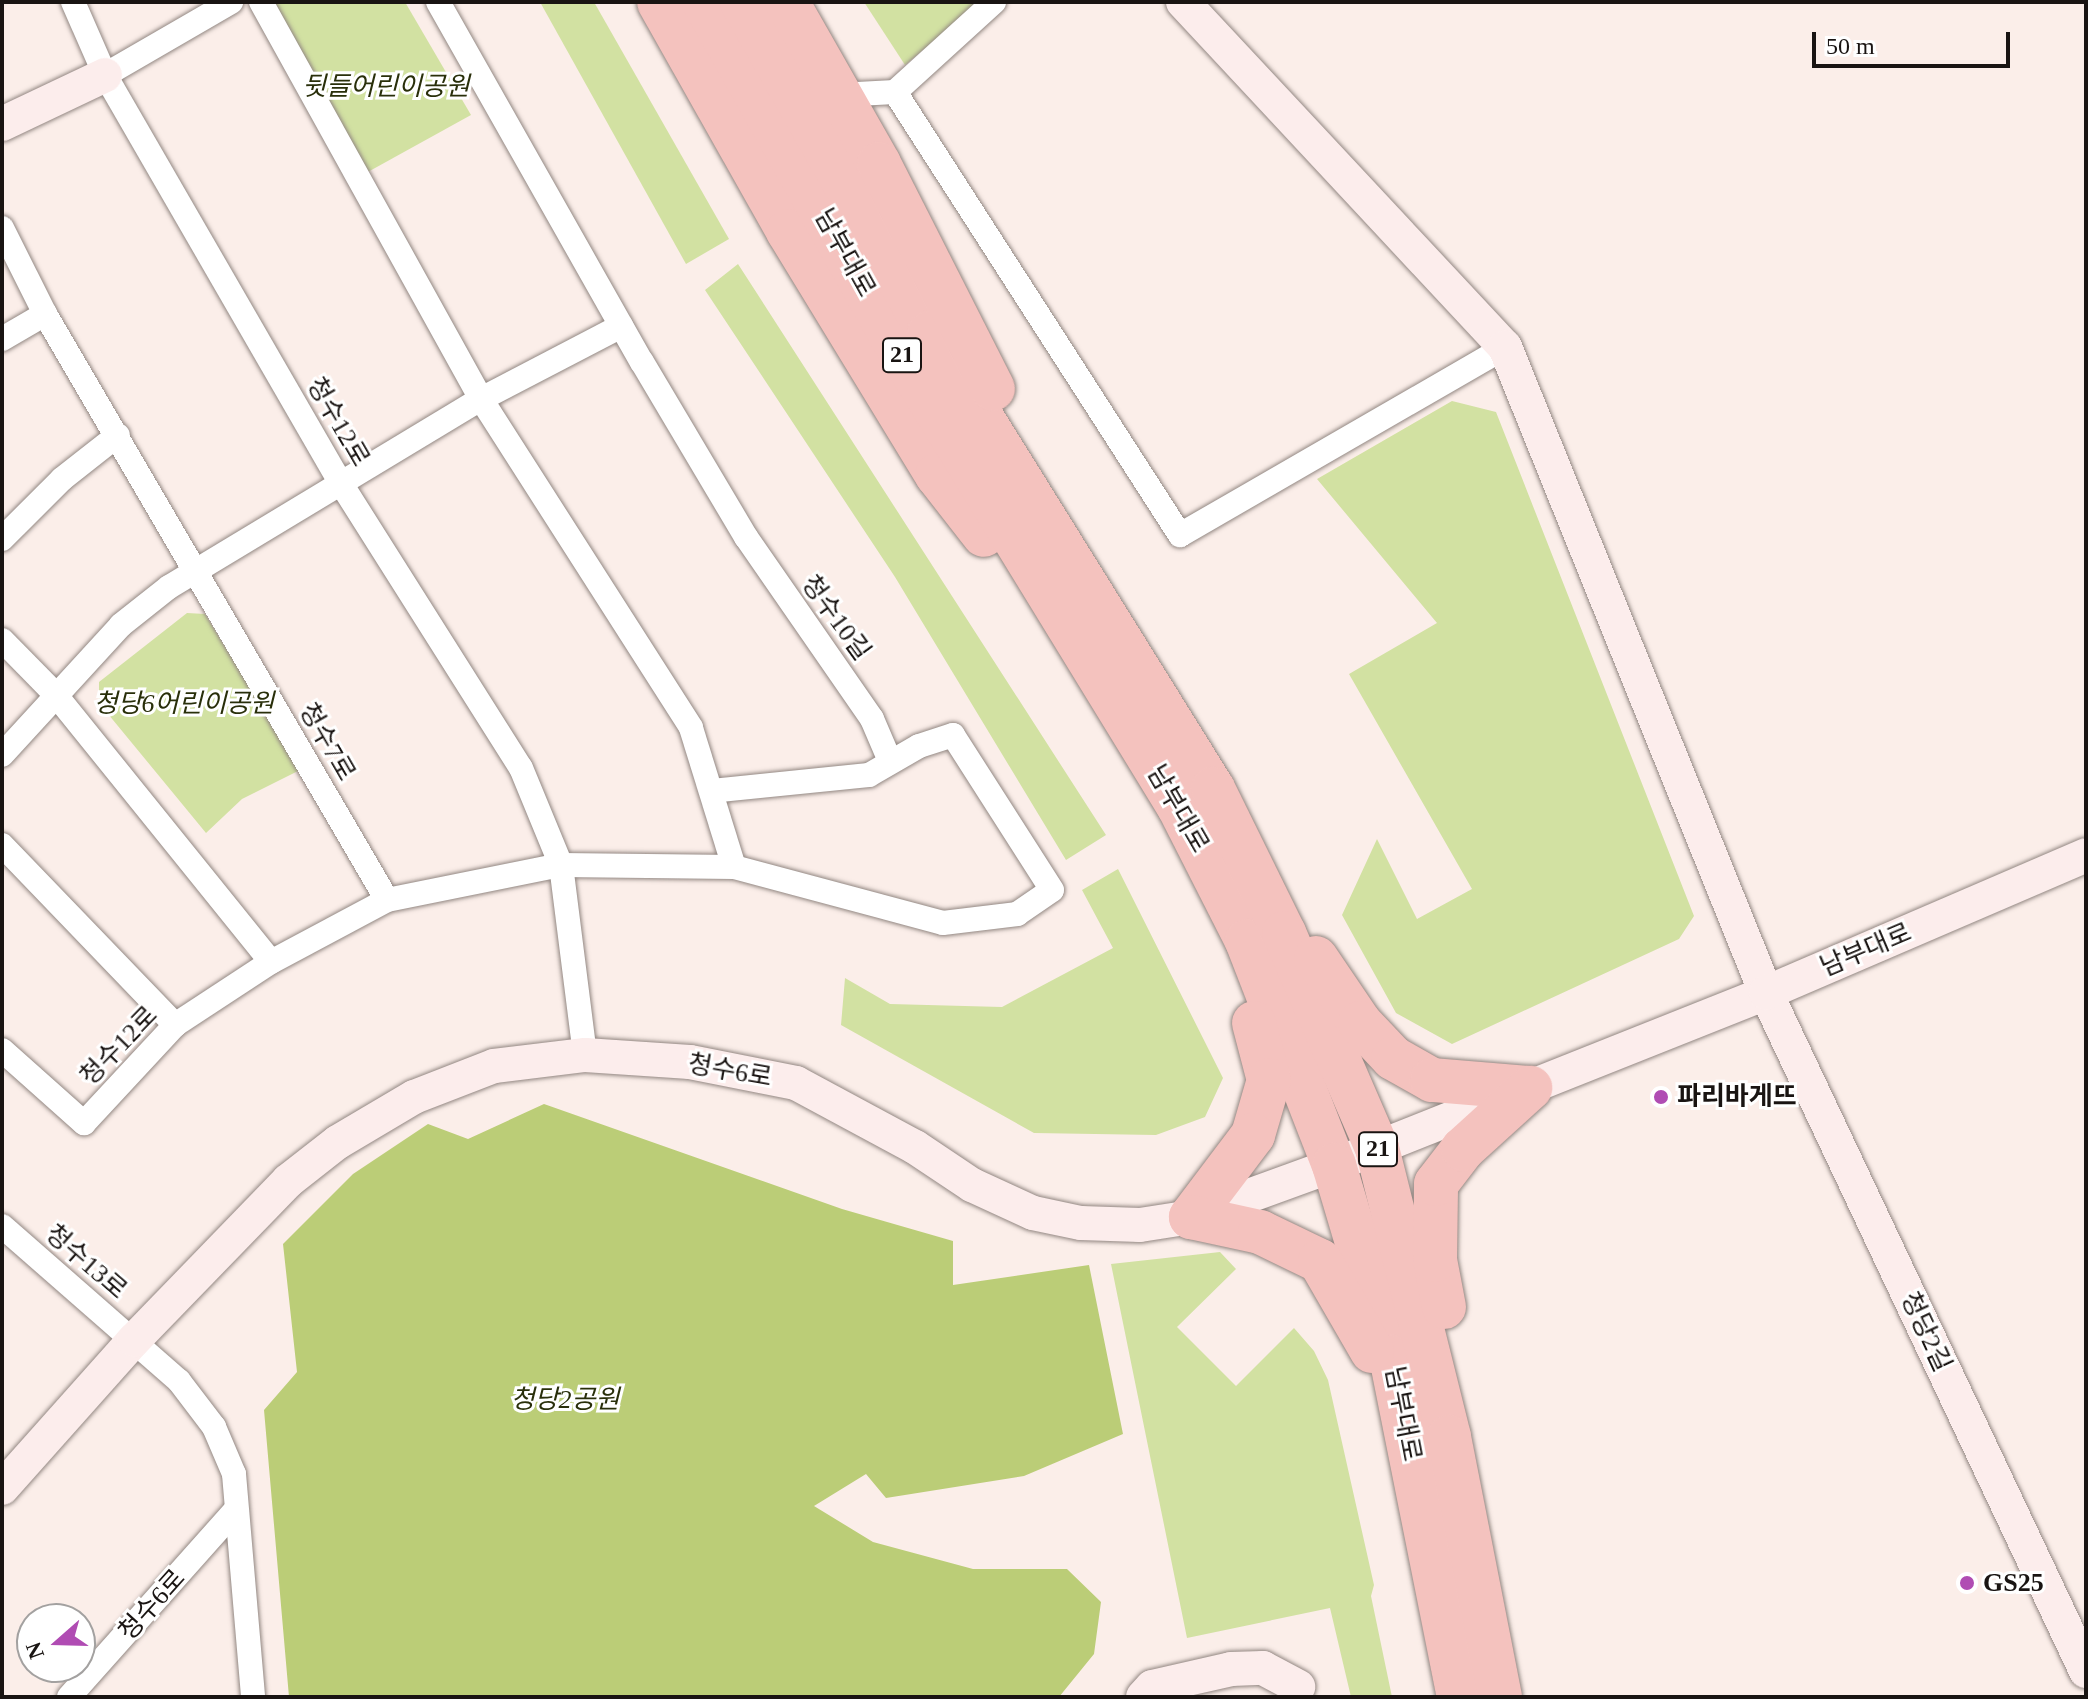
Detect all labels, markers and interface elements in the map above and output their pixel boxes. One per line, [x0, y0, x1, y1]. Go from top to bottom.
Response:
scale bar [1816, 16, 2014, 66]
text: 50 m [1826, 33, 1875, 59]
park label: 뒷들어린이공원 [302, 71, 470, 103]
street label: 남부대로 [808, 204, 882, 302]
road number: 21 [882, 335, 922, 375]
street label: 청수12로 [300, 372, 376, 472]
street label: 청수10길 [795, 569, 877, 667]
park label: 청당6어린이공원 [94, 688, 274, 720]
street label: 청수7로 [292, 697, 362, 787]
street label: 남부대로 [1141, 760, 1215, 858]
street label: 남부대로 [1816, 917, 1916, 983]
street label: 청수12로 [74, 1000, 164, 1092]
street label: 청수6로 [686, 1048, 774, 1094]
place label: 파리바게뜨 [1677, 1081, 1797, 1113]
marker: 파리바게뜨 [1652, 1088, 1670, 1106]
road number: 21 [1358, 1129, 1398, 1169]
street label: 청수13로 [39, 1218, 133, 1306]
street label: 청당2길 [1894, 1287, 1958, 1377]
street label: 남부대로 [1379, 1364, 1427, 1464]
park label: 청당2공원 [511, 1384, 619, 1416]
street label: 청수6로 [112, 1563, 192, 1647]
place label: GS25 [1983, 1567, 2044, 1599]
marker: GS25 [1958, 1574, 1976, 1592]
north arrow [16, 1603, 96, 1683]
text: N [20, 1639, 49, 1662]

